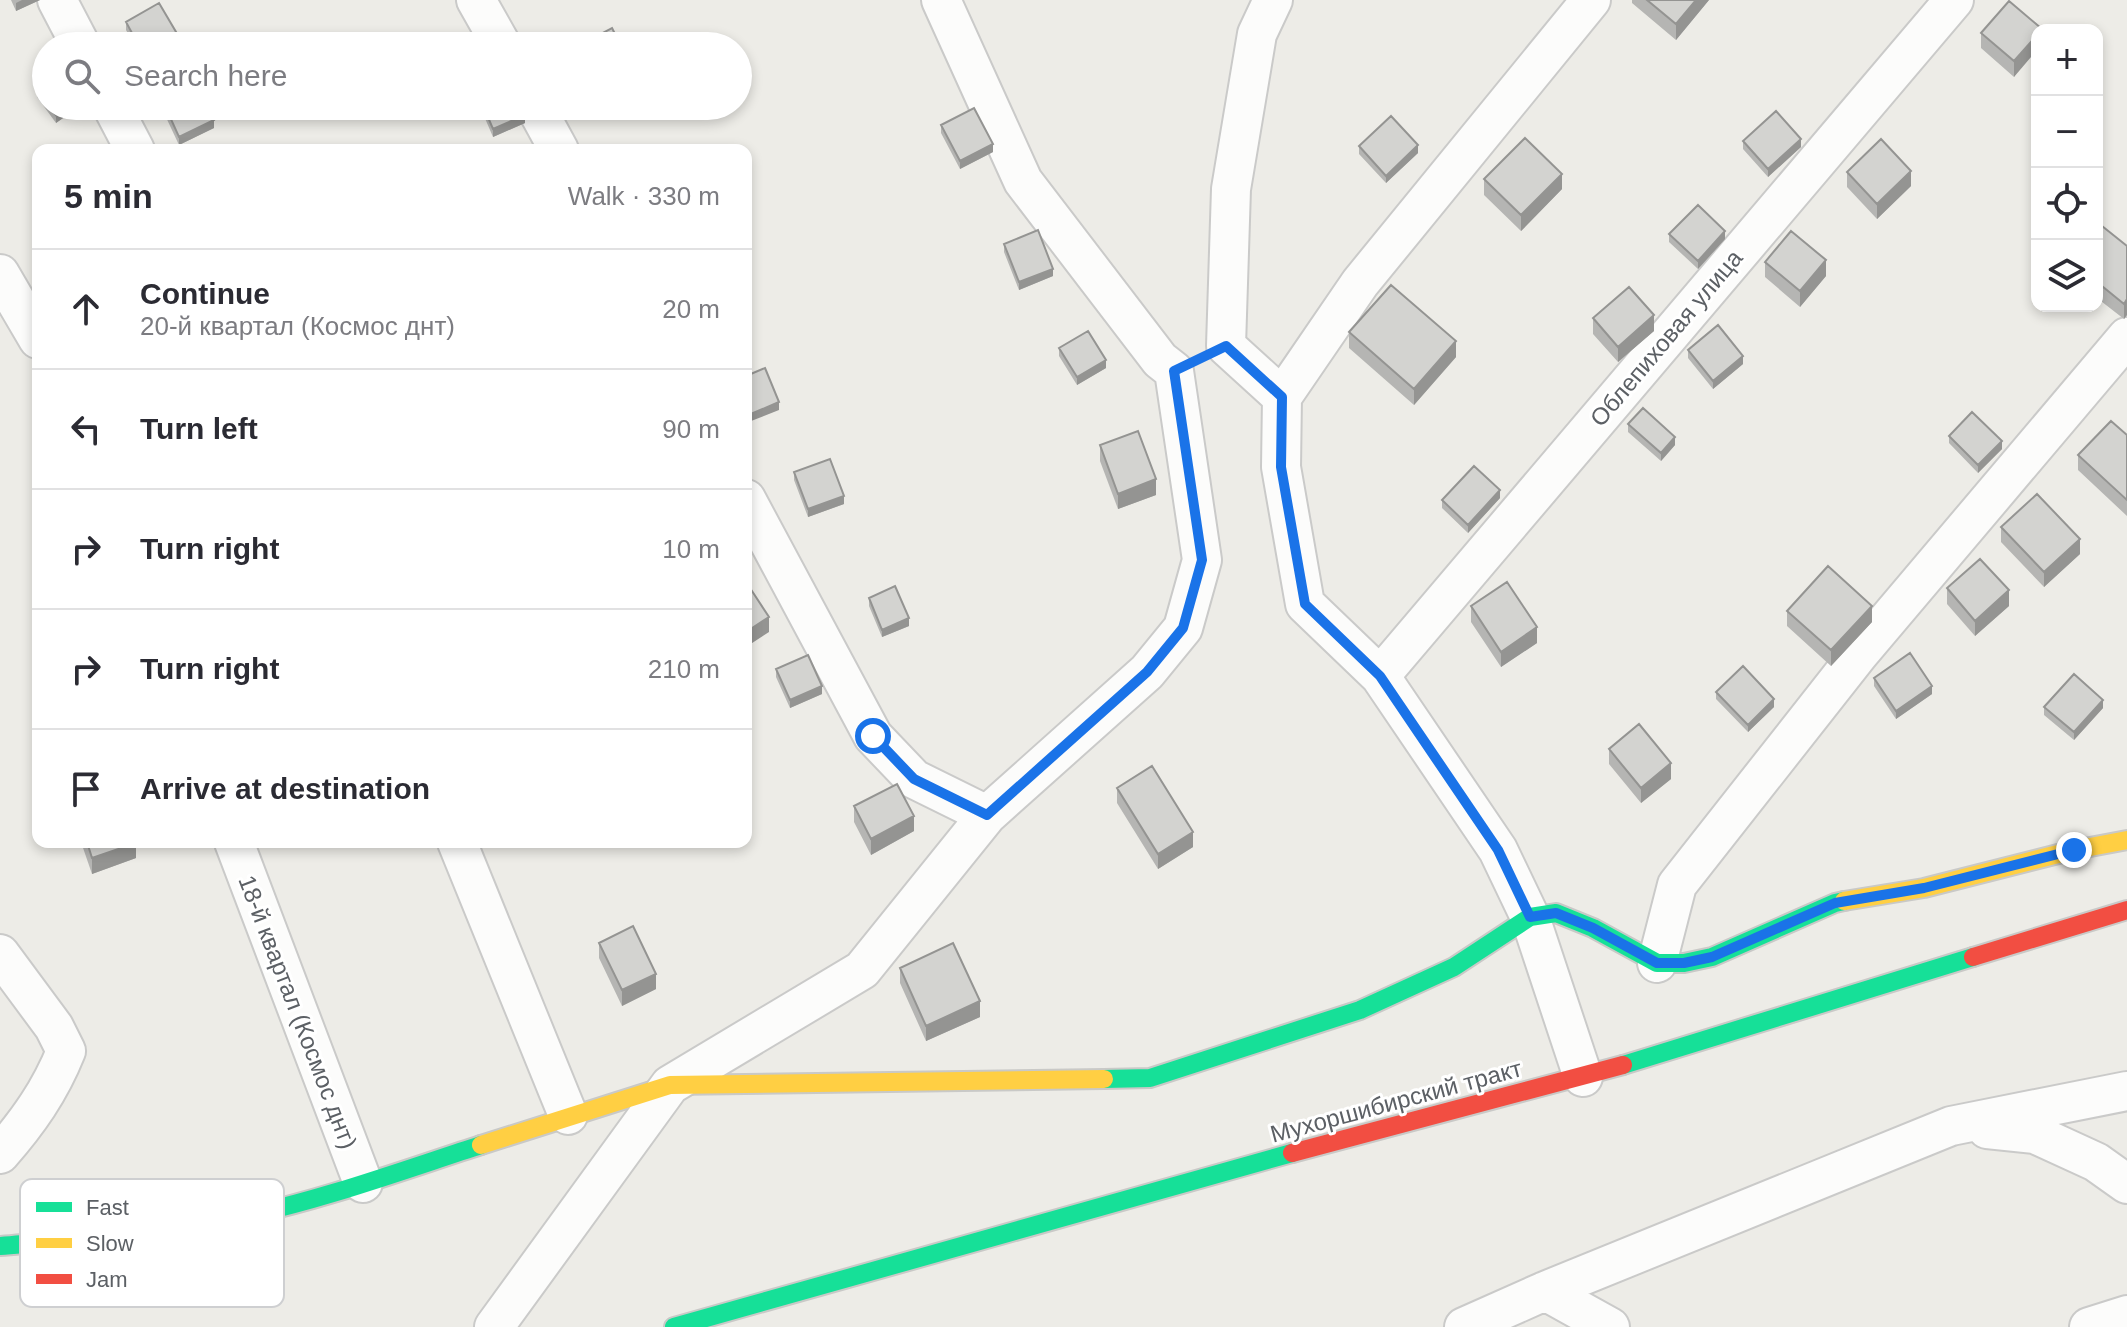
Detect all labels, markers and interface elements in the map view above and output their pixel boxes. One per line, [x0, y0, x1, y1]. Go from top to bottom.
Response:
map controls [2031, 24, 2103, 312]
button: + [2031, 24, 2103, 96]
search box [32, 32, 752, 120]
icon: search [60, 54, 104, 98]
text: Search here [124, 59, 287, 92]
button: − [2031, 96, 2103, 168]
button: locate [2031, 168, 2103, 240]
text: 5 min [64, 177, 153, 215]
text: Walk · 330 m [568, 181, 720, 211]
button: layers [2031, 240, 2103, 312]
street label: Облепиховая улица [1584, 244, 1748, 432]
text: Continue [140, 277, 270, 310]
icon: ahead [64, 287, 108, 331]
text: 20 m [662, 294, 720, 324]
text: 20-й квартал (Космос днт) [140, 311, 455, 341]
icon: left [64, 407, 108, 451]
text: Turn left [140, 412, 258, 445]
text: 90 m [662, 414, 720, 444]
icon: right [64, 527, 108, 571]
text: Turn right [140, 532, 279, 565]
text: 10 m [662, 534, 720, 564]
icon: right [64, 647, 108, 691]
text: Turn right [140, 652, 279, 685]
text: 210 m [648, 654, 720, 684]
route start [855, 718, 891, 754]
icon: arrive [64, 767, 108, 811]
text: Arrive at destination [140, 772, 430, 805]
route end [2056, 832, 2092, 868]
street label: 18-й квартал (Космос днт) [233, 871, 363, 1153]
street label: Мухоршибирский тракт [1267, 1054, 1525, 1148]
legend [20, 1179, 284, 1307]
text: Fast [86, 1195, 129, 1220]
text: Slow [86, 1231, 134, 1256]
text: Jam [86, 1267, 128, 1292]

